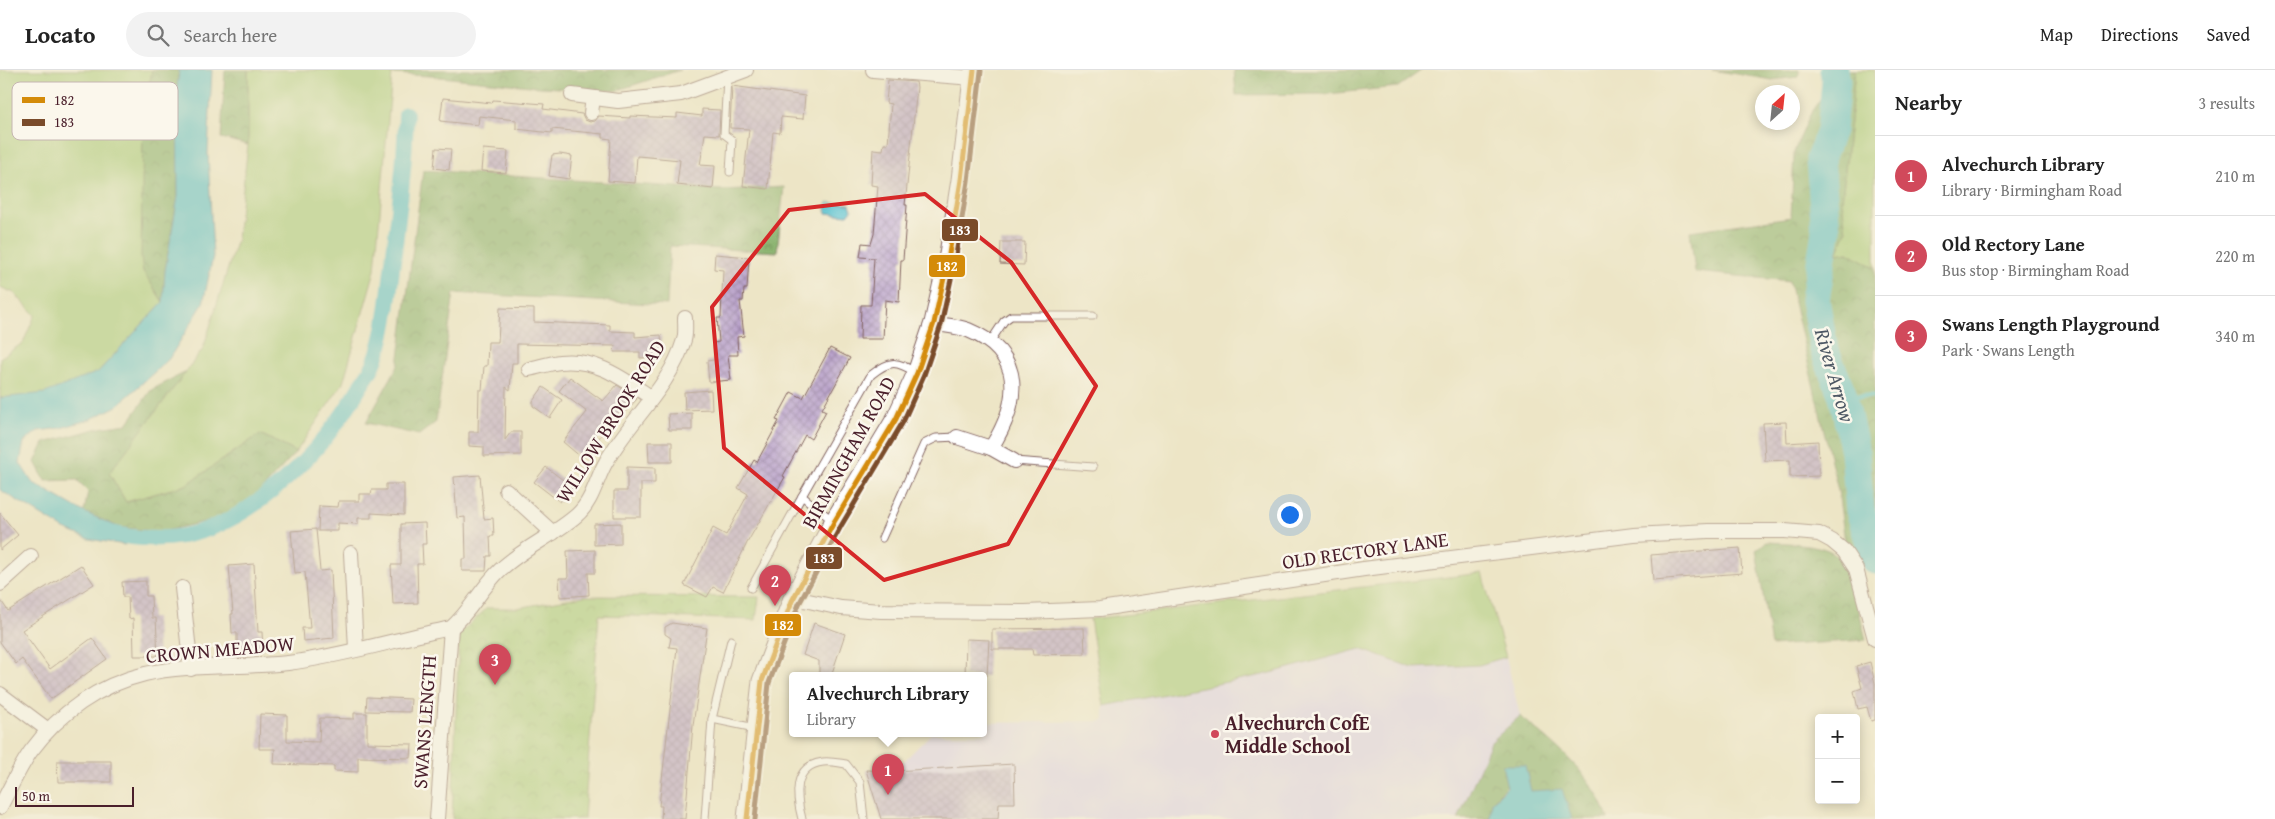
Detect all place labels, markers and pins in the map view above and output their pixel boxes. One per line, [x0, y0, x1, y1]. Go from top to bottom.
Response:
pin: 2 [759, 565, 791, 606]
pin: 3 [479, 644, 511, 685]
place label: Alvechurch CofE Middle School [1225, 708, 1370, 760]
marker: Alvechurch CofE Middle School [1209, 728, 1221, 740]
pin: 1 [872, 754, 904, 795]

